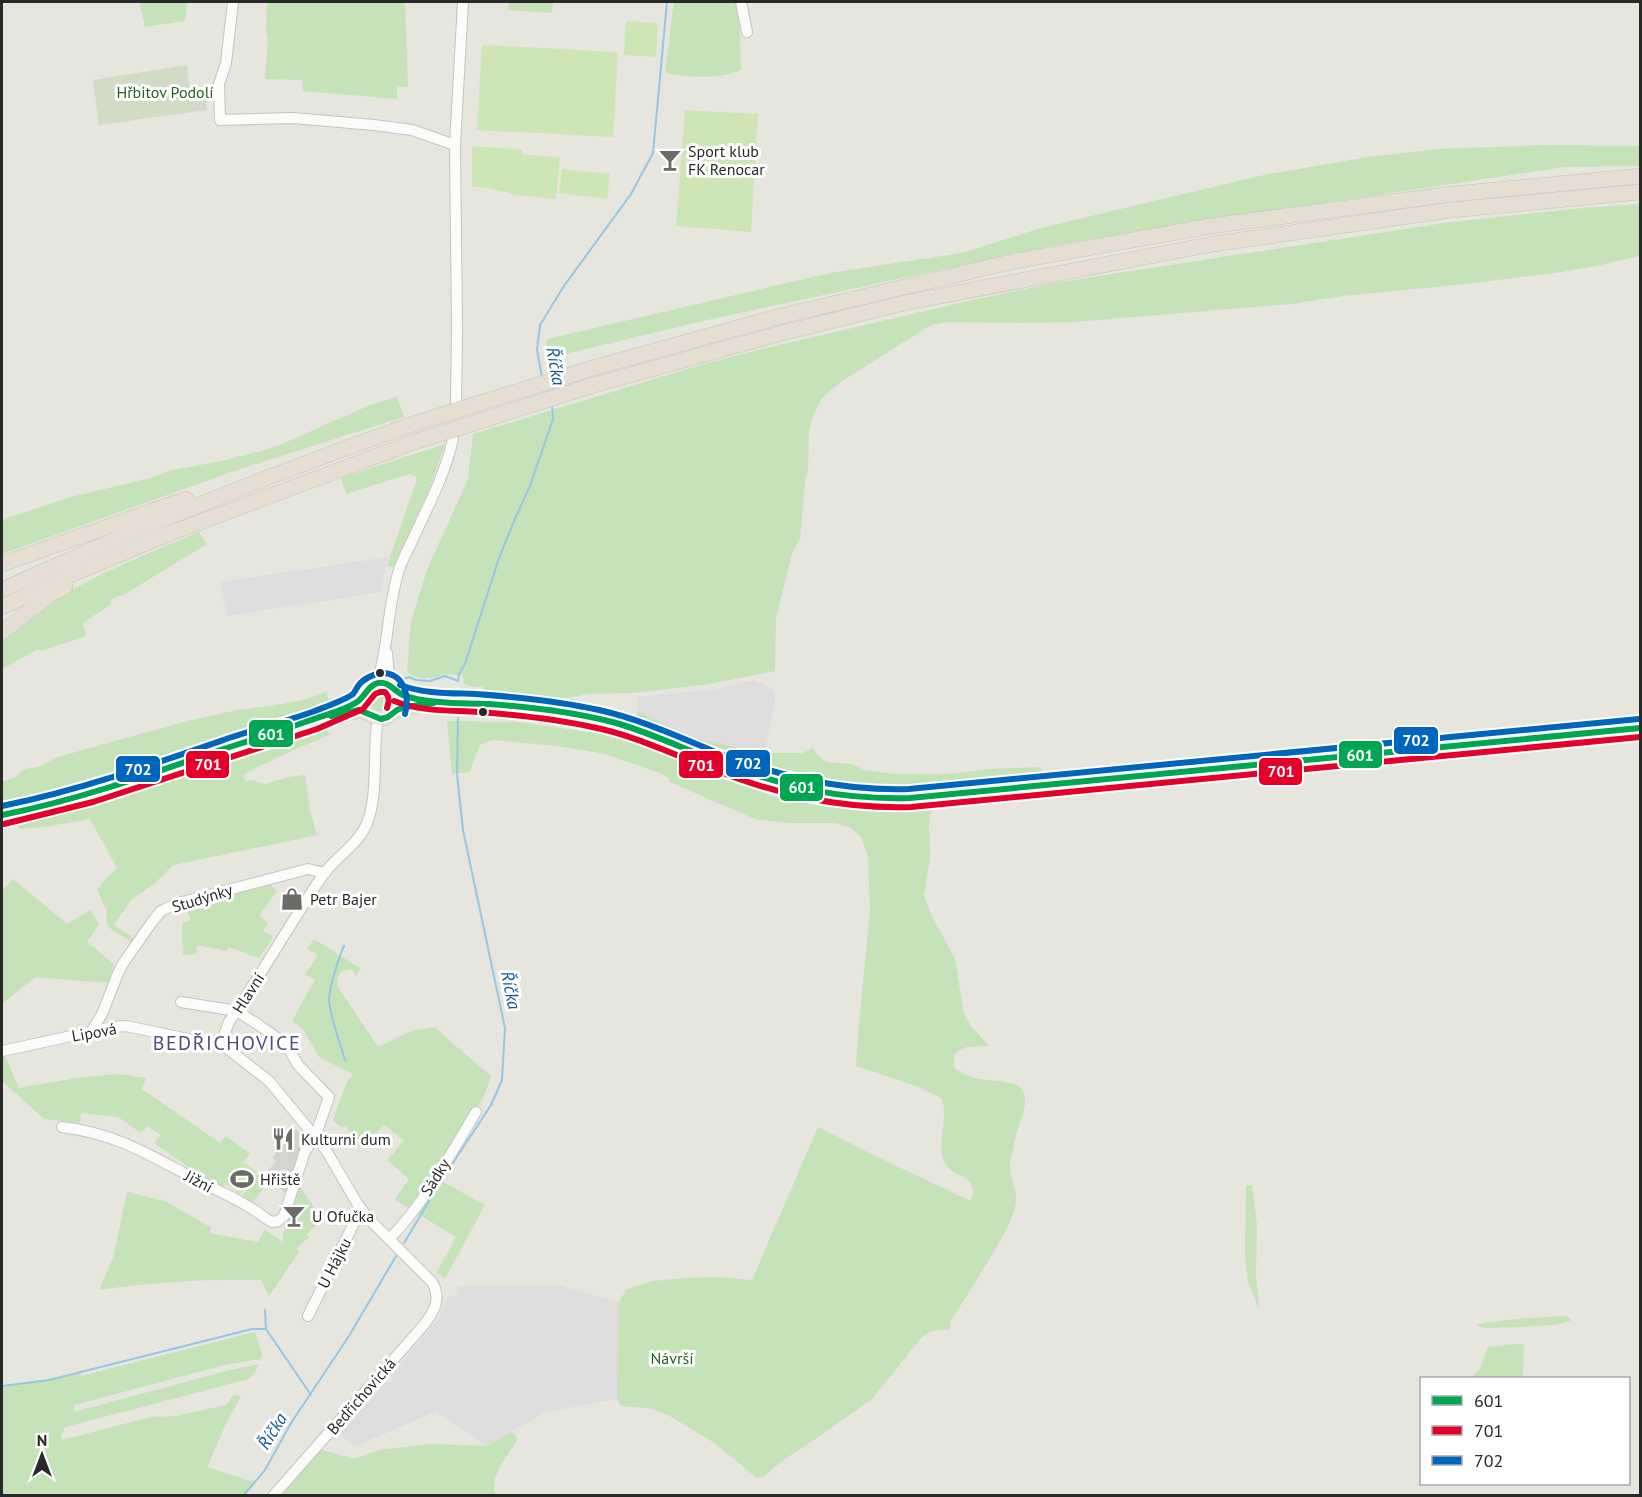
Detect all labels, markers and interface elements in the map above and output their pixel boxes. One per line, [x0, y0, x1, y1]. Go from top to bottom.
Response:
park label: Hřbitov Podolí [116, 82, 214, 102]
place label: Sport klub FK Renocar [688, 141, 765, 179]
bar icon: Sport klub FK Renocar [657, 147, 683, 173]
water label: Říčka [541, 345, 571, 387]
unlabelled marker [374, 667, 386, 679]
unlabelled marker [477, 706, 489, 718]
line badge: 601 [248, 719, 294, 748]
text: 601 [257, 724, 285, 744]
line badge: 702 [1393, 726, 1439, 755]
text: 702 [1402, 730, 1430, 750]
line badge: 601 [1338, 740, 1383, 769]
text: 601 [1346, 745, 1374, 765]
line badge: 702 [725, 749, 771, 778]
line badge: 701 [185, 750, 230, 779]
line badge: 701 [678, 750, 724, 779]
text: 702 [734, 753, 762, 773]
text: 701 [194, 754, 222, 774]
line badge: 702 [115, 755, 161, 783]
text: 701 [687, 755, 715, 775]
line badge: 701 [1258, 757, 1303, 786]
text: 702 [124, 759, 152, 779]
text: 701 [1267, 761, 1295, 781]
line badge: 601 [779, 773, 824, 802]
text: 601 [788, 777, 816, 797]
street label: Studýnky [169, 879, 235, 917]
shop icon: Petr Bajer [279, 886, 305, 912]
place label: Petr Bajer [310, 889, 377, 909]
street label: Hlavní [228, 969, 268, 1017]
water label: Říčka [496, 969, 526, 1011]
street label: Lipová [70, 1018, 118, 1046]
district label: BEDŘICHOVICE [153, 1030, 301, 1056]
restaurant icon: Kulturni dum [270, 1126, 296, 1152]
place label: Kulturni dum [301, 1129, 391, 1149]
street label: Sádky [416, 1154, 454, 1199]
street label: Jižní [181, 1165, 217, 1197]
sports icon: Hřiště [229, 1166, 255, 1192]
place label: Hřiště [260, 1169, 301, 1189]
bar icon: U Ofučka [281, 1203, 307, 1229]
place label: U Ofučka [312, 1206, 374, 1226]
street label: U Hájku [313, 1234, 355, 1292]
park label: Návrší [651, 1348, 693, 1368]
street label: Bedřichovická [322, 1354, 400, 1438]
legend [1420, 1377, 1630, 1485]
text: 601 [1474, 1389, 1503, 1412]
water label: Říčka [252, 1408, 292, 1453]
text: 701 [1474, 1419, 1503, 1442]
north arrow [12, 1425, 72, 1485]
text: N [37, 1430, 47, 1450]
text: 702 [1474, 1449, 1503, 1472]

